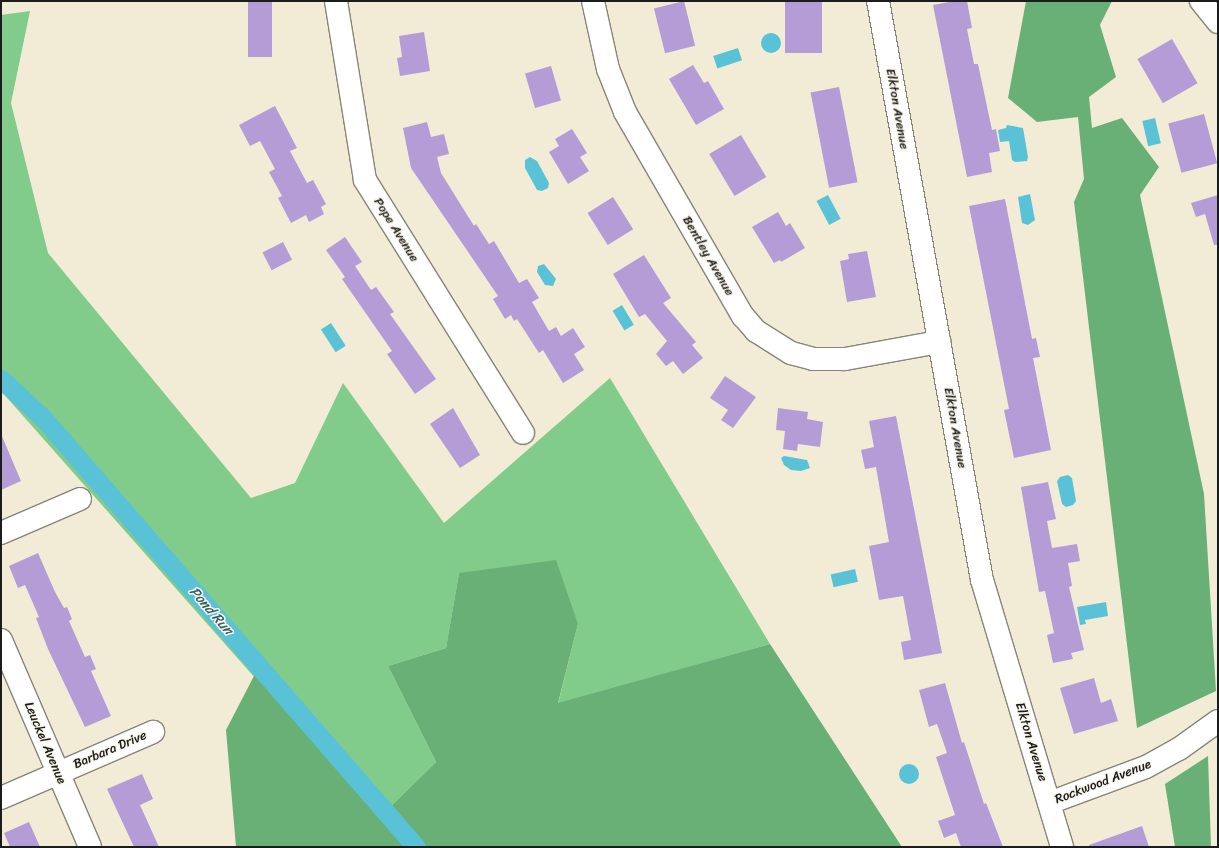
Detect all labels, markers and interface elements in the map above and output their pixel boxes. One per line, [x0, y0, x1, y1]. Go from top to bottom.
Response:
street label: Elkton Avenue [882, 67, 912, 151]
street label: Pope Avenue [370, 195, 422, 265]
street label: Bentley Avenue [679, 213, 737, 299]
street label: Elkton Avenue [940, 386, 970, 470]
water label: Pond Run [186, 584, 236, 638]
street label: Leuckel Avenue [21, 699, 69, 787]
street label: Elkton Avenue [1012, 701, 1050, 783]
street label: Barbara Drive [71, 728, 149, 772]
street label: Rockwood Avenue [1053, 757, 1153, 807]

